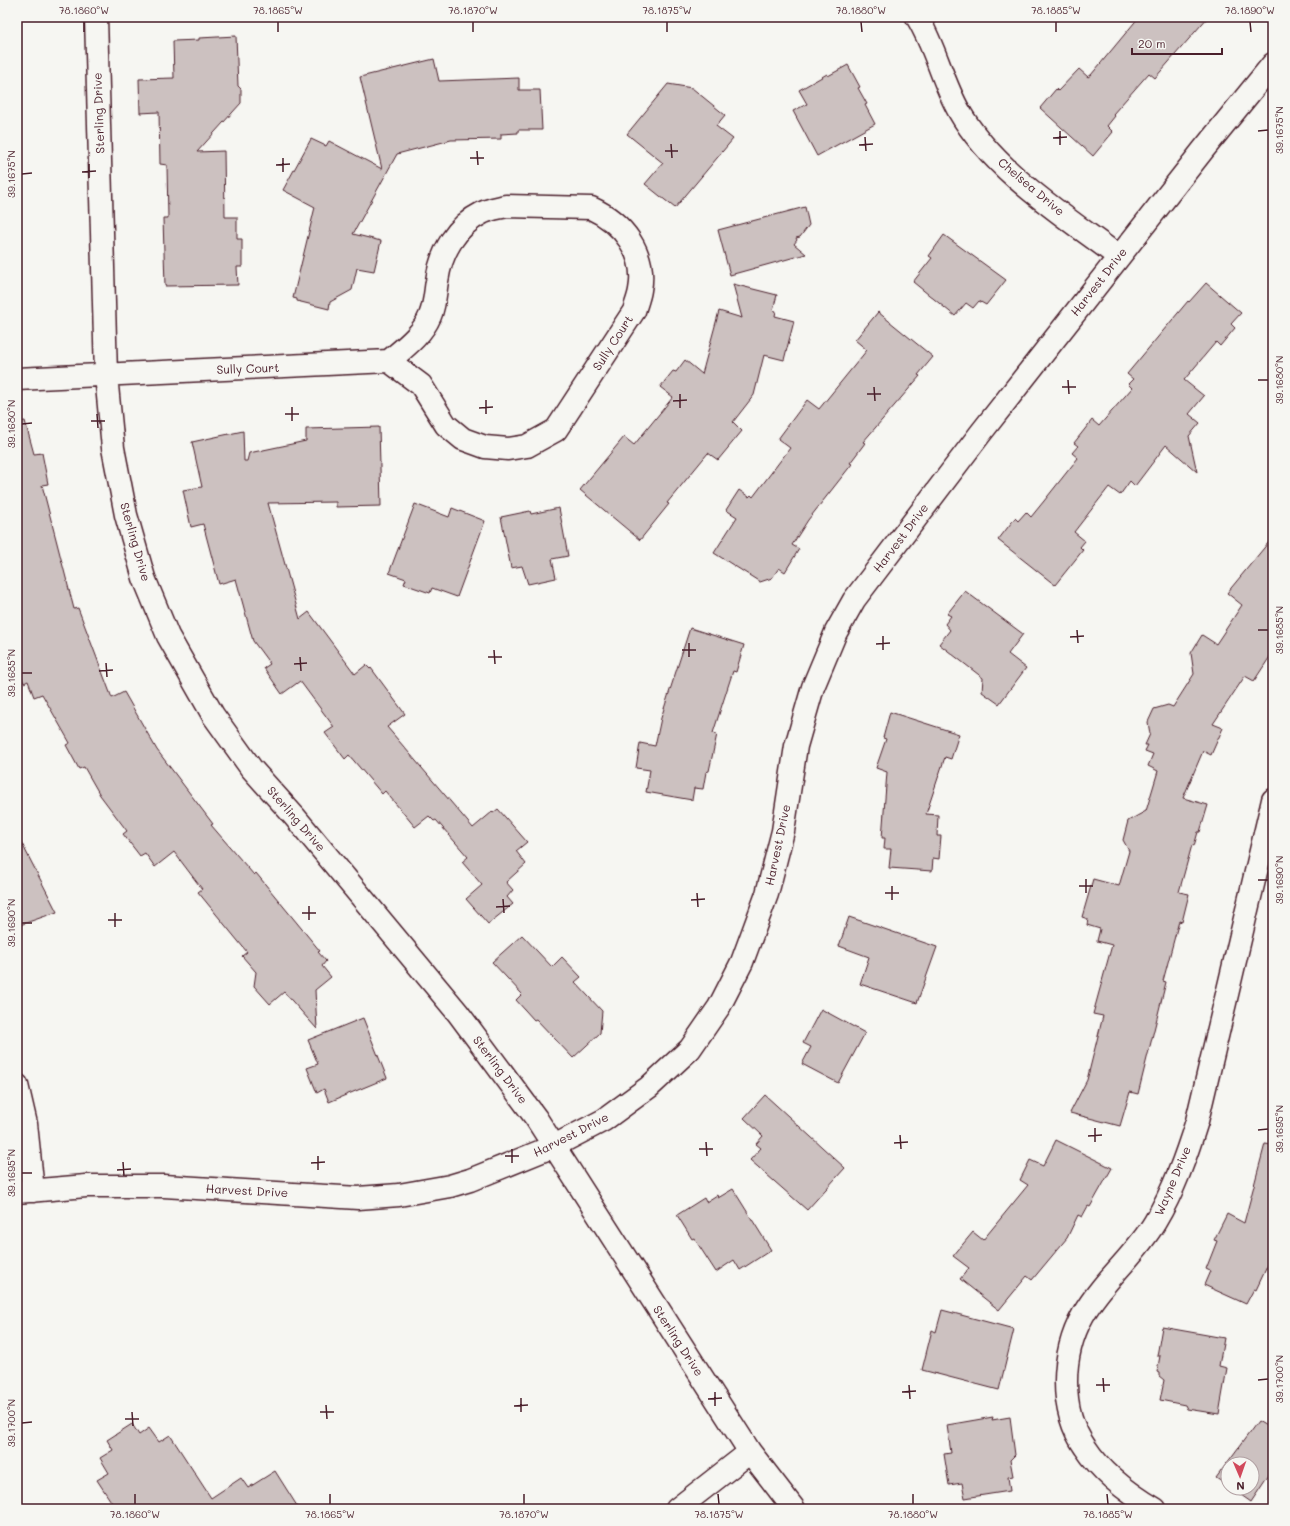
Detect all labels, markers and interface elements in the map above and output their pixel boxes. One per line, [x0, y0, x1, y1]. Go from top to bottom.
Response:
text: 78.1860°W [59, 3, 109, 17]
text: 78.1865°W [253, 3, 303, 17]
text: 78.1870°W [448, 3, 498, 17]
text: 78.1875°W [642, 3, 692, 17]
text: 78.1880°W [836, 3, 886, 17]
text: 78.1885°W [1031, 3, 1081, 17]
text: 78.1890°W [1225, 3, 1275, 17]
scale bar [1132, 30, 1222, 56]
text: 20 m [1138, 35, 1166, 51]
street label: Sterling Drive [89, 72, 107, 154]
text: 39.1675°N [1272, 106, 1286, 154]
text: 39.1675°N [4, 150, 18, 198]
street label: Chelsea Drive [995, 154, 1068, 219]
street label: Harvest Drive [1067, 244, 1130, 319]
street label: Sully Court [588, 312, 636, 373]
text: 39.1680°N [1272, 356, 1286, 404]
street label: Sully Court [216, 359, 280, 377]
text: 39.1680°N [4, 400, 18, 448]
street label: Sterling Drive [117, 500, 155, 583]
street label: Harvest Drive [869, 500, 931, 575]
text: 39.1685°N [1272, 606, 1286, 654]
text: 39.1685°N [4, 649, 18, 697]
street label: Sterling Drive [264, 782, 329, 854]
street label: Harvest Drive [761, 803, 793, 887]
text: 39.1690°N [1272, 856, 1286, 904]
text: 39.1690°N [4, 899, 18, 947]
street label: Sterling Drive [470, 1032, 532, 1107]
text: 39.1695°N [1272, 1105, 1286, 1153]
street label: Harvest Drive [530, 1108, 611, 1160]
street label: Wayne Drive [1150, 1143, 1194, 1218]
text: 39.1695°N [4, 1149, 18, 1197]
street label: Harvest Drive [205, 1180, 289, 1200]
street label: Sterling Drive [650, 1302, 708, 1379]
text: 39.1700°N [1272, 1355, 1286, 1403]
text: 39.1700°N [4, 1399, 18, 1447]
north arrow [1220, 1456, 1260, 1496]
text: N [1236, 1479, 1245, 1494]
text: 78.1860°W [110, 1507, 160, 1521]
text: 78.1865°W [305, 1507, 355, 1521]
text: 78.1870°W [499, 1507, 549, 1521]
text: 78.1875°W [694, 1507, 744, 1521]
text: 78.1880°W [888, 1507, 938, 1521]
text: 78.1885°W [1083, 1507, 1133, 1521]

